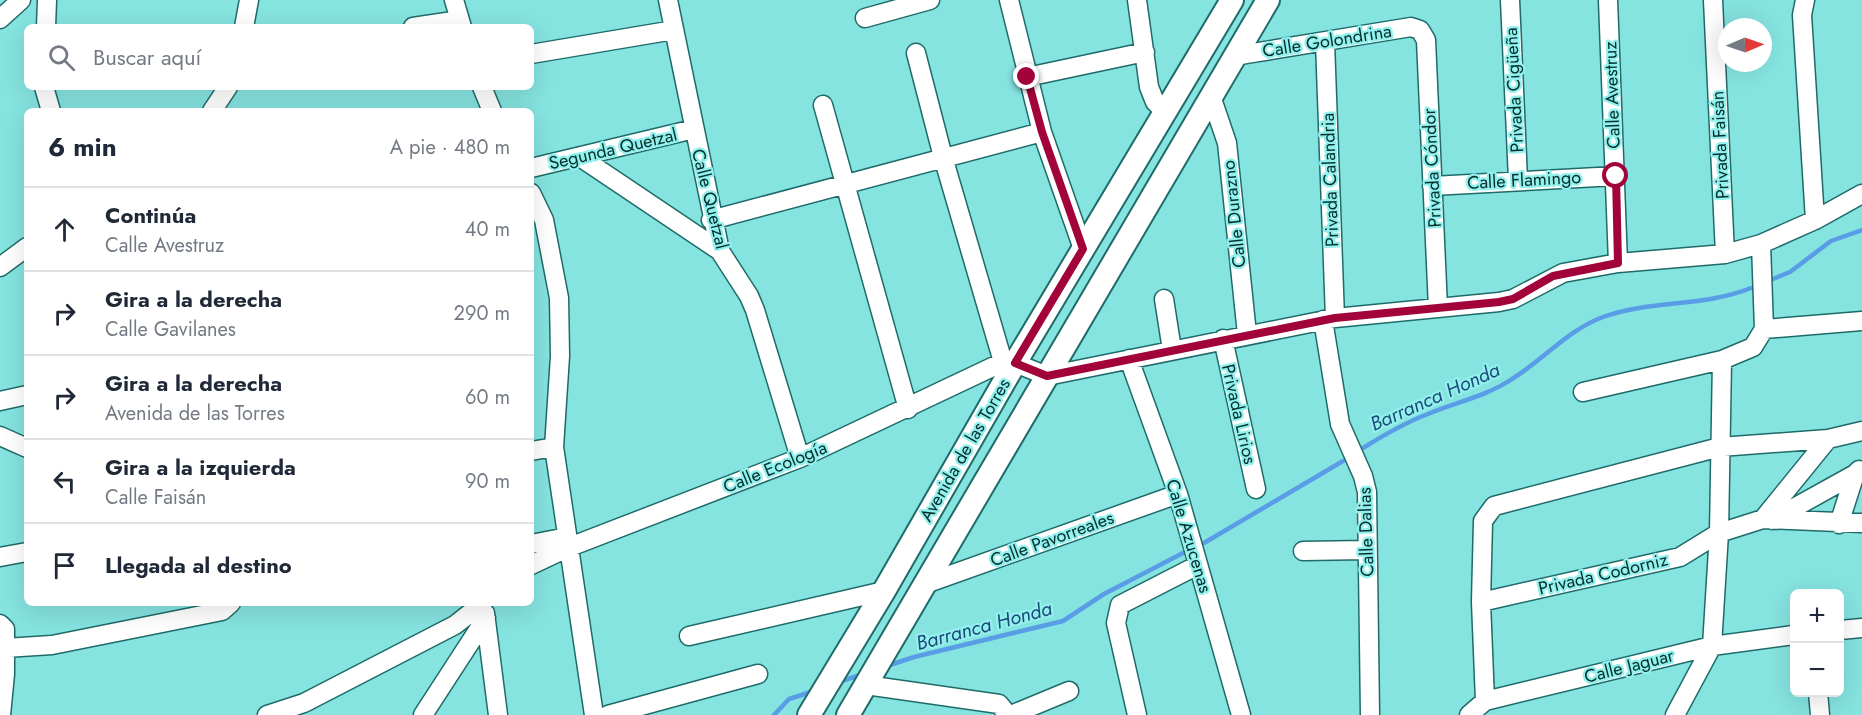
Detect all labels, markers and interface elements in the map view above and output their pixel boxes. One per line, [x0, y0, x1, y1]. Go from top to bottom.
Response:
street label: Calle Golondrina [1261, 18, 1393, 64]
north arrow [1718, 18, 1772, 72]
search box [24, 24, 534, 90]
street label: Privada Cigüeña [1498, 27, 1530, 153]
street label: Calle Avestruz [1597, 40, 1627, 149]
icon: search [45, 41, 78, 74]
text: Buscar aquí [93, 41, 201, 73]
route end [1013, 63, 1039, 89]
street label: Privada Faisán [1704, 90, 1736, 200]
street label: Privada Cóndor [1416, 107, 1448, 228]
street label: Privada Calandria [1315, 112, 1345, 248]
street label: Segunda Quetzal [546, 122, 680, 176]
text: 6 min [48, 128, 117, 166]
text: A pie · 480 m [390, 133, 510, 162]
street label: Calle Quetzal [685, 146, 735, 252]
street label: Calle Durazno [1215, 159, 1253, 269]
route start [1602, 162, 1628, 188]
street label: Calle Flamingo [1466, 164, 1582, 196]
text: Continúa [105, 199, 196, 231]
icon: ahead [48, 213, 81, 246]
text: 40 m [465, 215, 510, 244]
text: Calle Avestruz [105, 231, 224, 260]
text: Gira a la derecha [105, 283, 282, 315]
icon: right [48, 297, 81, 330]
text: 290 m [454, 299, 510, 328]
text: Calle Gavilanes [105, 315, 236, 344]
water label: Barranca Honda [1365, 355, 1505, 439]
street label: Privada Lirios [1215, 361, 1263, 467]
text: Gira a la derecha [105, 367, 282, 399]
street label: Avenida de las Torres [913, 373, 1017, 527]
icon: right [48, 381, 81, 414]
text: 60 m [465, 383, 510, 412]
text: Avenida de las Torres [105, 399, 285, 428]
street label: Calle Ecología [719, 434, 831, 500]
text: Gira a la izquierda [105, 451, 296, 483]
icon: left [48, 465, 81, 498]
text: 90 m [465, 467, 510, 496]
street label: Calle Azucenas [1159, 476, 1219, 596]
text: Calle Faisán [105, 483, 206, 512]
street label: Calle Dalias [1351, 487, 1381, 577]
street label: Calle Pavorreales [986, 505, 1118, 573]
street label: Privada Codorniz [1536, 546, 1671, 602]
icon: arrive [48, 549, 81, 582]
text: Llegada al destino [105, 549, 292, 581]
map controls [1790, 589, 1844, 697]
button: + [1790, 589, 1844, 643]
water label: Barranca Honda [913, 594, 1055, 658]
street label: Calle Jaguar [1581, 642, 1677, 690]
button: − [1790, 643, 1844, 697]

